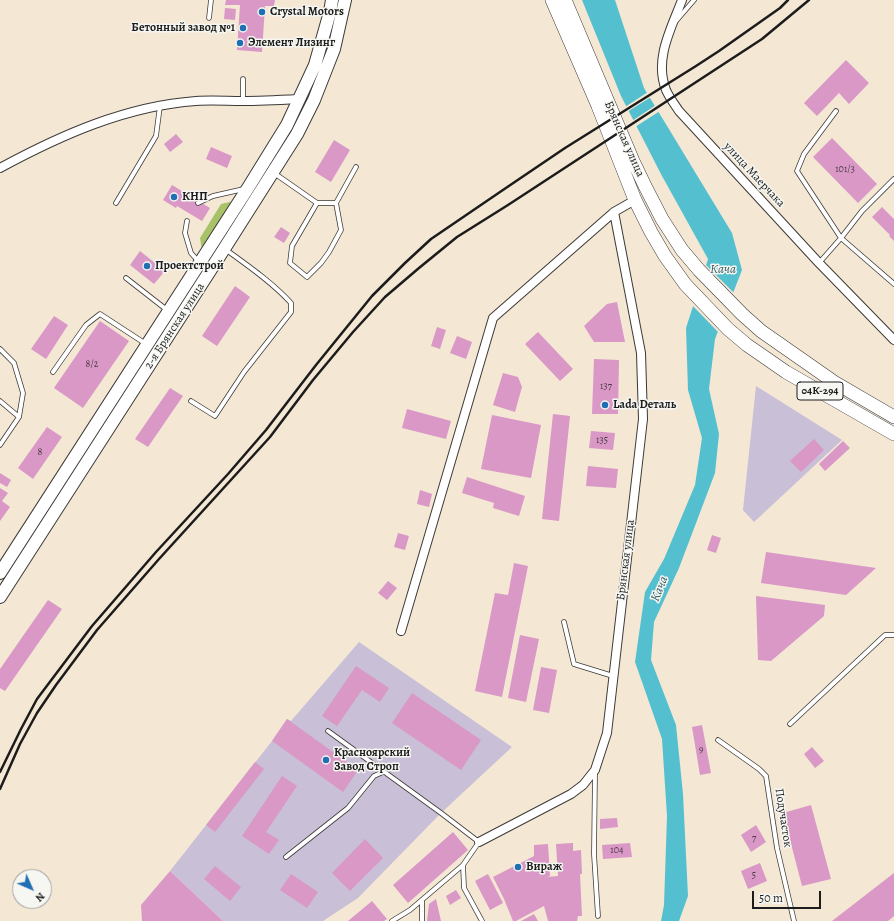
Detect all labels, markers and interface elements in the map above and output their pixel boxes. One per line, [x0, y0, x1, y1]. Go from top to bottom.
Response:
place label: Crystal Motors [270, 5, 344, 19]
marker: Crystal Motors [257, 7, 267, 17]
place label: Бетонный завод №1 [131, 21, 235, 35]
marker: Бетонный завод №1 [238, 23, 248, 33]
place label: Элемент Лизинг [248, 36, 335, 50]
marker: Элемент Лизинг [235, 38, 245, 48]
street label: Брянская улица [601, 99, 647, 179]
street label: улица Маерчака [720, 140, 788, 210]
house number: 101/3 [835, 164, 855, 176]
place label: КНП [182, 190, 208, 204]
marker: КНП [169, 192, 179, 202]
place label: Проектстрой [155, 259, 224, 273]
marker: Проектстрой [142, 261, 152, 271]
water label: Кача [710, 262, 736, 278]
street label: 2-я Брянская улица [142, 280, 208, 372]
house number: 8/2 [86, 359, 98, 371]
house number: 137 [600, 381, 612, 393]
road number: 04К-294 [797, 382, 843, 400]
place label: Lada Dеталь [613, 398, 676, 412]
marker: Lada Dеталь [600, 400, 610, 410]
house number: 135 [596, 435, 608, 447]
house number: 8 [38, 447, 42, 459]
street label: Брянская улица [614, 519, 638, 601]
water label: Кача [648, 574, 672, 604]
house number: 9 [699, 744, 703, 756]
place label: Красноярский Завод Строп [334, 746, 410, 774]
marker: Красноярский Завод Строп [321, 755, 331, 765]
street label: Подучасток [771, 787, 795, 849]
house number: 7 [752, 833, 756, 845]
house number: 104 [610, 845, 624, 857]
place label: Вираж [526, 860, 562, 874]
marker: Вираж [513, 862, 523, 872]
north arrow [12, 869, 52, 909]
house number: 5 [752, 870, 756, 882]
scale bar [754, 883, 823, 909]
text: N [32, 889, 48, 905]
text: 50 m [759, 890, 783, 906]

